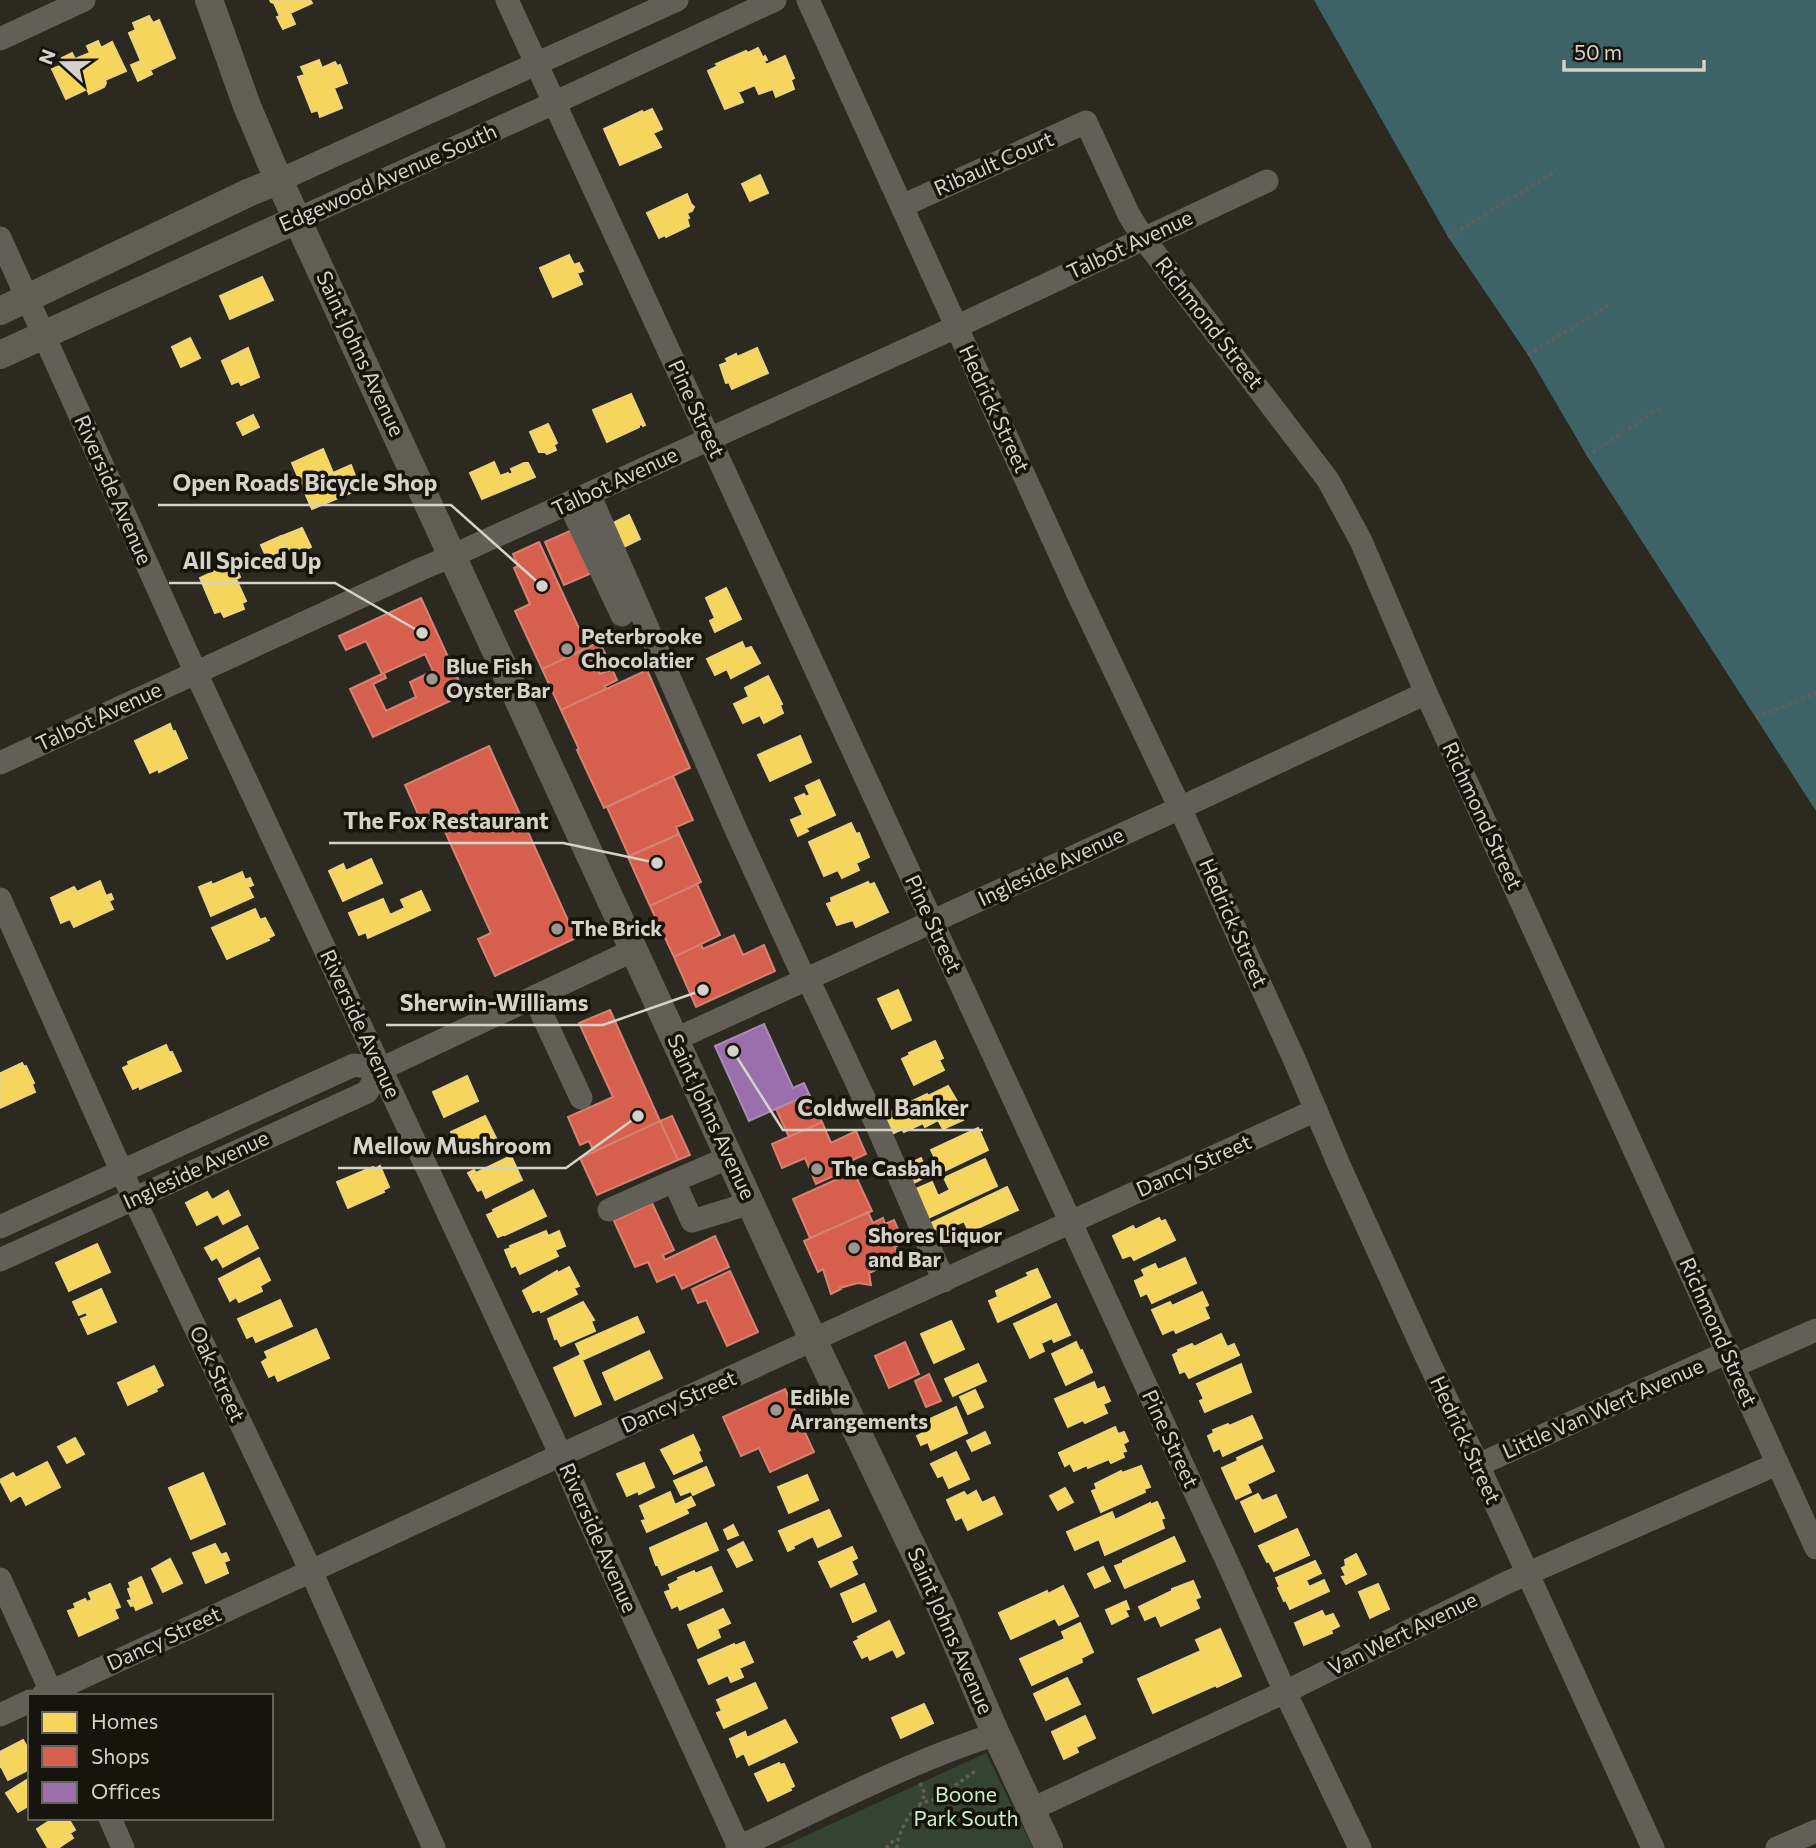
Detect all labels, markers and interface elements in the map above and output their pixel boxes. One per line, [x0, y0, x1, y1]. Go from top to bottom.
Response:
north arrow [28, 28, 98, 98]
scale bar [1564, 28, 1704, 72]
text: 50 m [1574, 39, 1622, 64]
text: N [33, 46, 60, 68]
street label: Edgewood Avenue South [275, 117, 500, 236]
street label: Ribault Court [930, 125, 1057, 200]
street label: Talbot Avenue [1063, 204, 1196, 284]
street label: Richmond Street [1151, 251, 1269, 393]
street label: Saint Johns Avenue [312, 267, 411, 440]
street label: Hedrick Street [955, 341, 1036, 476]
street label: Pine Street [664, 355, 731, 461]
street label: Riverside Avenue [70, 411, 159, 568]
street label: Talbot Avenue [548, 441, 681, 521]
callout: Open Roads Bicycle Shop [158, 461, 451, 505]
text: Open Roads Bicycle Shop [173, 468, 437, 496]
callout: All Spiced Up [169, 539, 335, 583]
text: All Spiced Up [183, 546, 321, 574]
place label: Peterbrooke Chocolatier [581, 623, 702, 672]
marker: Peterbrooke Chocolatier [559, 641, 575, 657]
place label: Blue Fish Oyster Bar [446, 653, 551, 702]
marker: Blue Fish Oyster Bar [424, 671, 440, 687]
street label: Talbot Avenue [32, 676, 165, 756]
street label: Richmond Street [1438, 737, 1529, 893]
callout: The Fox Restaurant [329, 799, 563, 843]
text: The Fox Restaurant [343, 806, 549, 834]
street label: Ingleside Avenue [974, 821, 1127, 910]
street label: Hedrick Street [1195, 854, 1274, 990]
street label: Pine Street [901, 870, 968, 976]
place label: The Brick [571, 915, 662, 940]
marker: The Brick [549, 921, 565, 937]
street label: Riverside Avenue [316, 945, 407, 1102]
callout: Sherwin-Williams [386, 981, 603, 1025]
text: Sherwin-Williams [400, 988, 589, 1016]
street label: Saint Johns Avenue [663, 1030, 762, 1203]
callout: Coldwell Banker [783, 1086, 983, 1130]
text: Coldwell Banker [797, 1093, 969, 1121]
street label: Ingleside Avenue [119, 1124, 272, 1213]
callout: Mellow Mushroom [338, 1124, 566, 1168]
street label: Dancy Street [1132, 1128, 1255, 1201]
text: Mellow Mushroom [352, 1131, 552, 1159]
place label: The Casbah [831, 1155, 943, 1180]
marker: The Casbah [809, 1161, 825, 1177]
place label: Shores Liquor and Bar [868, 1222, 1002, 1271]
marker: Shores Liquor and Bar [846, 1240, 862, 1256]
street label: Richmond Street [1675, 1253, 1763, 1410]
street label: Oak Street [185, 1321, 251, 1425]
street label: Little Van Wert Avenue [1498, 1352, 1707, 1463]
street label: Dancy Street [617, 1364, 740, 1437]
street label: Hedrick Street [1426, 1372, 1507, 1507]
place label: Edible Arrangements [790, 1384, 928, 1433]
street label: Pine Street [1138, 1385, 1205, 1491]
marker: Edible Arrangements [768, 1402, 784, 1418]
street label: Riverside Avenue [555, 1459, 644, 1616]
street label: Saint Johns Avenue [903, 1543, 999, 1718]
street label: Van Wert Avenue [1324, 1586, 1481, 1679]
street label: Dancy Street [102, 1600, 224, 1675]
legend [28, 1694, 273, 1820]
text: Homes [91, 1708, 158, 1733]
text: Shops [91, 1743, 150, 1768]
text: Offices [91, 1778, 161, 1803]
park label: Boone Park South [913, 1781, 1019, 1830]

